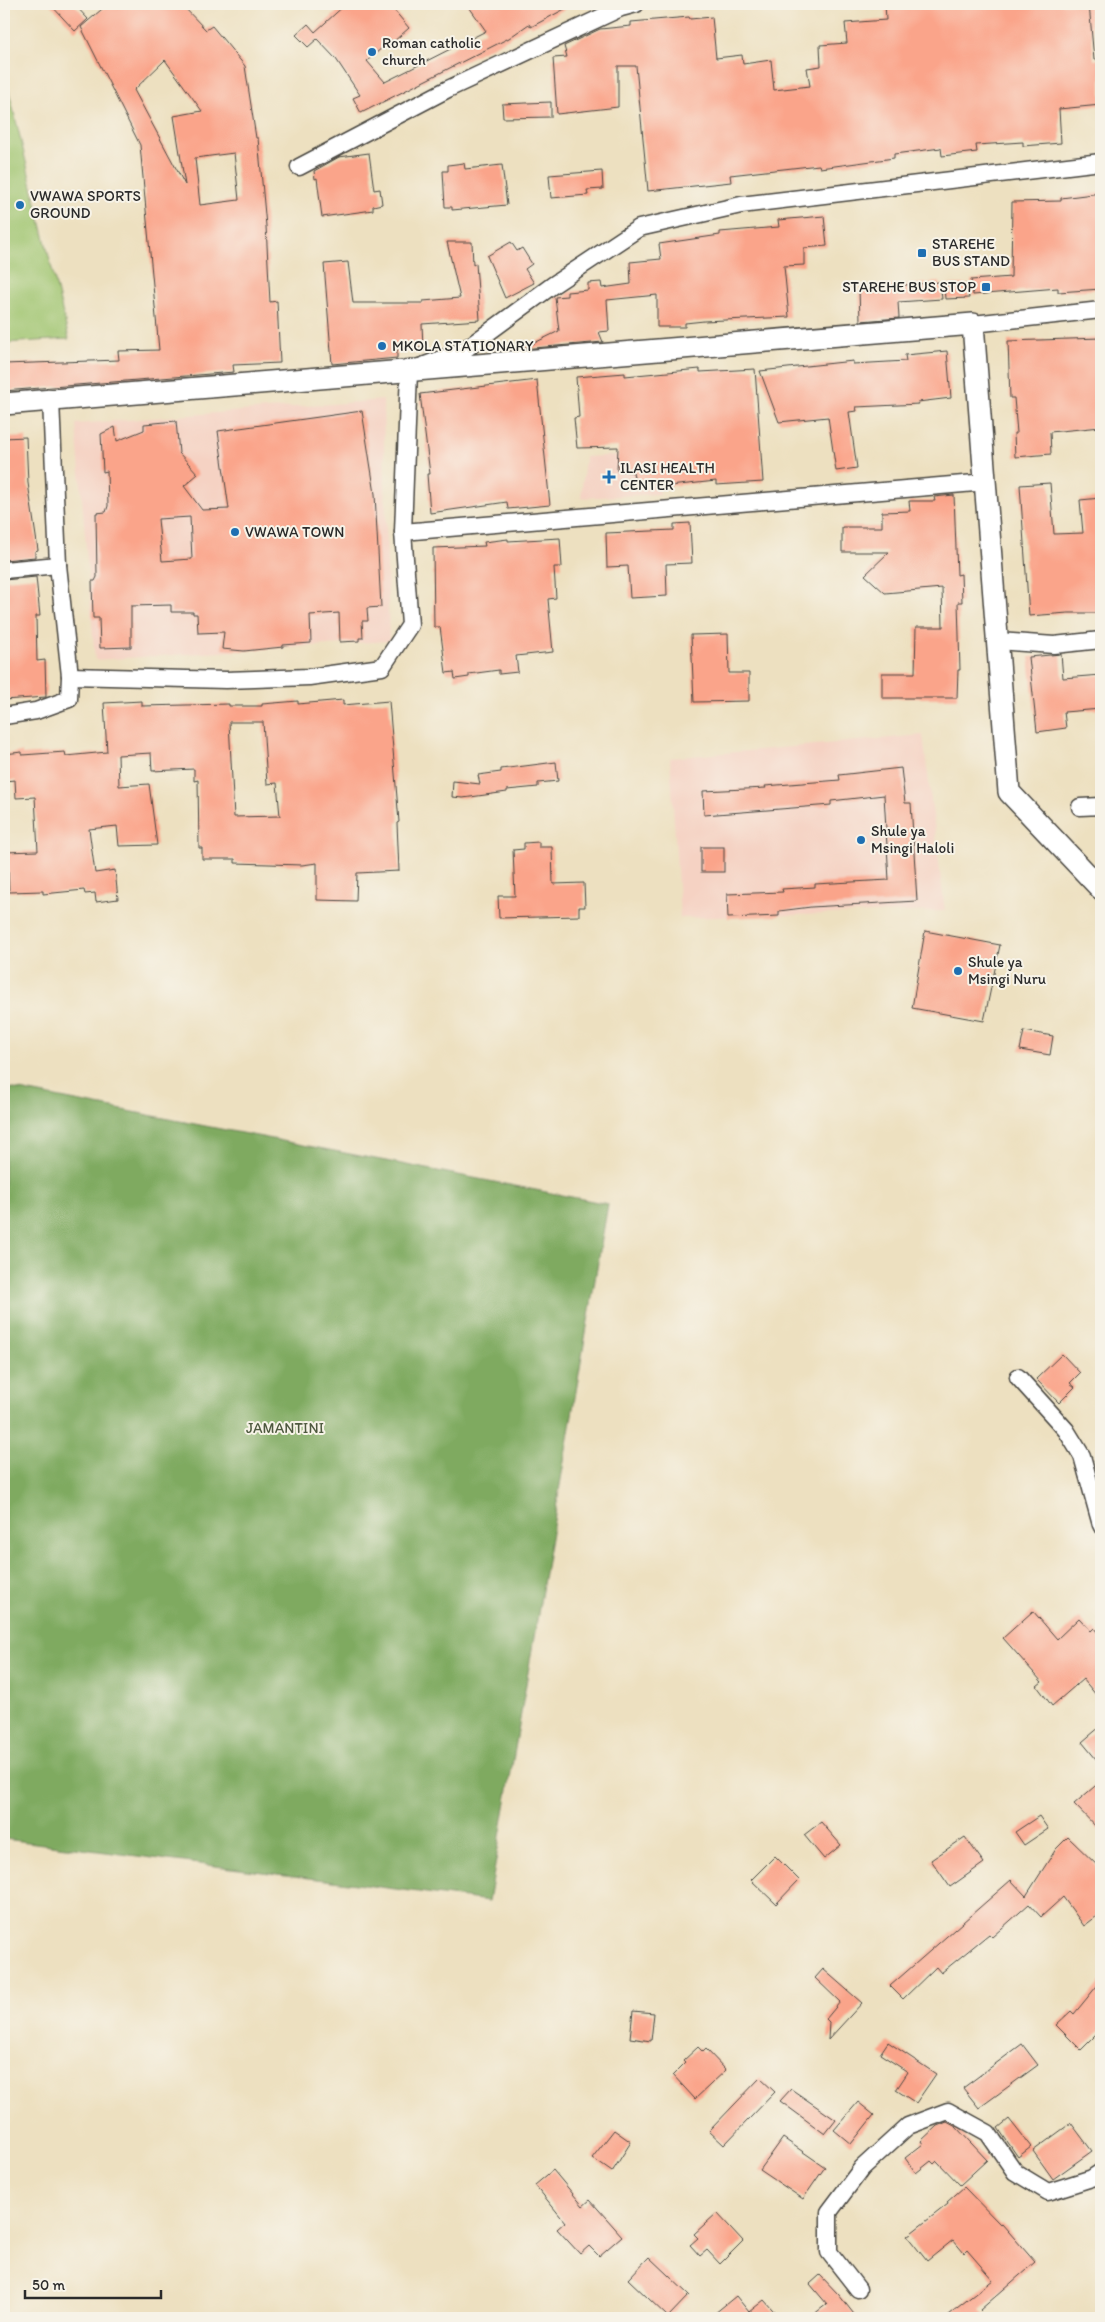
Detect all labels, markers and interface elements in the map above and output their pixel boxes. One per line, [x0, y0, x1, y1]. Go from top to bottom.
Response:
place label: Roman catholic church [382, 34, 481, 69]
marker: Roman catholic church [366, 46, 378, 58]
place label: VWAWA SPORTS GROUND [30, 187, 141, 222]
marker: VWAWA SPORTS GROUND [14, 199, 26, 211]
place label: STAREHE BUS STAND [932, 235, 1010, 270]
marker: STAREHE BUS STAND [916, 247, 928, 259]
place label: STAREHE BUS STOP [842, 278, 976, 296]
marker: STAREHE BUS STOP [980, 281, 992, 293]
place label: MKOLA STATIONARY [392, 337, 534, 355]
marker: MKOLA STATIONARY [376, 340, 388, 352]
place label: ILASI HEALTH CENTER [620, 459, 715, 494]
marker: ILASI HEALTH CENTER [602, 470, 616, 484]
place label: VWAWA TOWN [245, 523, 344, 541]
marker: VWAWA TOWN [229, 526, 241, 538]
place label: Shule ya Msingi Haloli [871, 822, 954, 857]
marker: Shule ya Msingi Haloli [855, 834, 867, 846]
place label: Shule ya Msingi Nuru [968, 953, 1046, 988]
marker: Shule ya Msingi Nuru [952, 965, 964, 977]
park label: JAMANTINI [246, 1419, 324, 1437]
scale bar [25, 2267, 161, 2299]
text: 50 m [32, 2276, 65, 2294]

